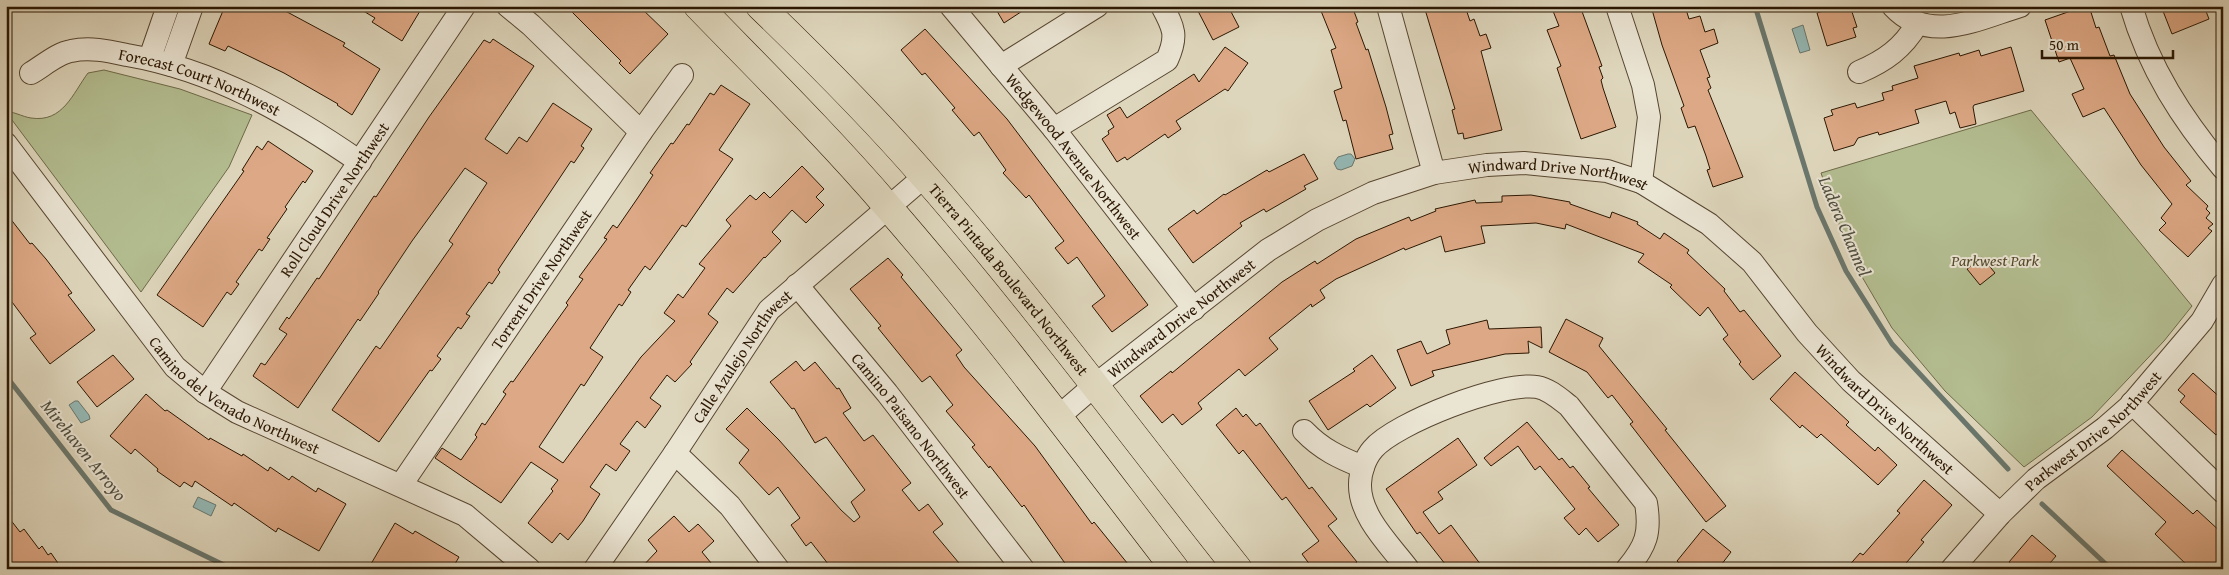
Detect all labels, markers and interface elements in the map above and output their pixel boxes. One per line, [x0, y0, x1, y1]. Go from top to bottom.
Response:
scale bar [2042, 28, 2173, 60]
text: 50 m [2049, 34, 2080, 55]
street label: Forecast Court Northwest [117, 42, 285, 122]
street label: Wedgewood Avenue Northwest [1000, 68, 1148, 245]
street label: Roll Cloud Drive Northwest [274, 117, 395, 282]
street label: Windward Drive Northwest [1466, 151, 1654, 196]
water label: Ladera Channel [1811, 171, 1878, 281]
street label: Tierra Pintada Boulevard Northwest [923, 178, 1095, 381]
street label: Torrent Drive Northwest [485, 204, 598, 354]
park label: Parkwest Park [1950, 248, 2040, 272]
street label: Windward Drive Northwest [1102, 252, 1261, 384]
street label: Calle Azulejo Northwest [686, 283, 798, 428]
street label: Camino del Venado Northwest [144, 331, 324, 460]
street label: Windward Drive Northwest [1810, 338, 1960, 480]
street label: Camino Paisano Northwest [846, 347, 977, 504]
street label: Parkwest Drive Northwest [2019, 365, 2167, 496]
water label: Mirehaven Arroyo [35, 393, 134, 507]

